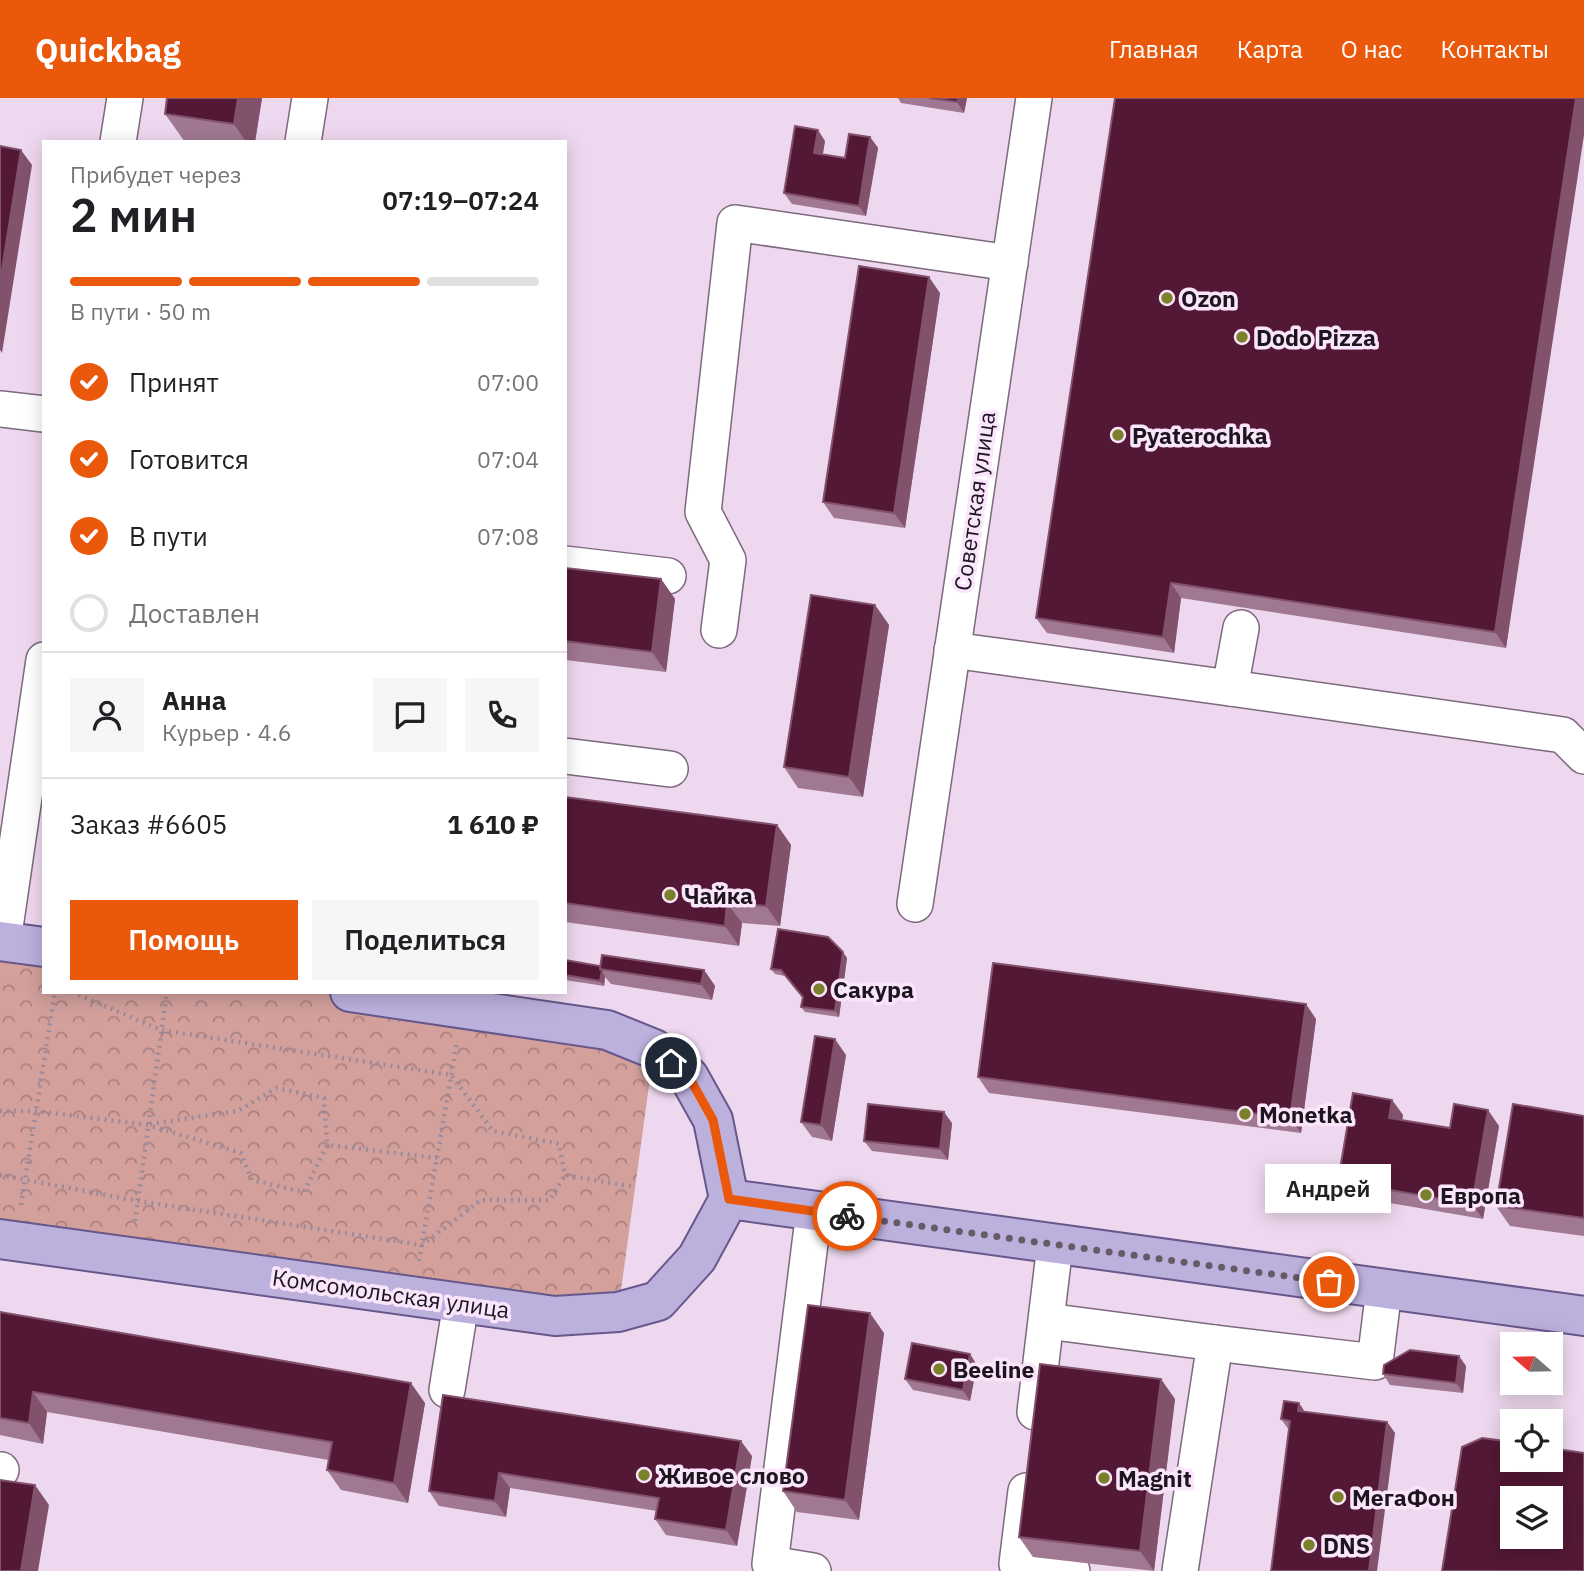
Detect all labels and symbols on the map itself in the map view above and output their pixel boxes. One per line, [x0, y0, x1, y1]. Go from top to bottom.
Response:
place label: Ozon [1181, 283, 1236, 313]
marker: Ozon [1159, 290, 1175, 306]
place label: Dodo Pizza [1256, 322, 1376, 352]
marker: Dodo Pizza [1234, 329, 1250, 345]
street label: Советская улица [947, 409, 1001, 593]
place label: Pyaterochka [1132, 420, 1268, 450]
marker: Pyaterochka [1110, 427, 1126, 443]
place label: Чайка [684, 880, 753, 910]
marker: Чайка [662, 887, 678, 903]
place label: Сакура [833, 974, 914, 1004]
marker: Сакура [811, 981, 827, 997]
pin [641, 1033, 701, 1093]
place label: Monetka [1259, 1099, 1353, 1129]
marker: Monetka [1237, 1106, 1253, 1122]
callout: Андрей [1266, 1163, 1392, 1212]
place label: Европа [1440, 1180, 1521, 1210]
courier [812, 1181, 882, 1251]
marker: Европа [1418, 1187, 1434, 1203]
pin [1299, 1252, 1359, 1312]
street label: Комсомольская улица [270, 1261, 512, 1325]
north arrow [1500, 1332, 1563, 1395]
place label: Beeline [953, 1354, 1034, 1384]
marker: Beeline [931, 1361, 947, 1377]
place label: Живое слово [658, 1460, 805, 1490]
place label: Magnit [1118, 1463, 1192, 1493]
marker: Живое слово [636, 1467, 652, 1483]
marker: Magnit [1096, 1470, 1112, 1486]
place label: МегаФон [1352, 1482, 1455, 1512]
marker: МегаФон [1330, 1489, 1346, 1505]
place label: DNS [1323, 1530, 1370, 1560]
marker: DNS [1301, 1537, 1317, 1553]

